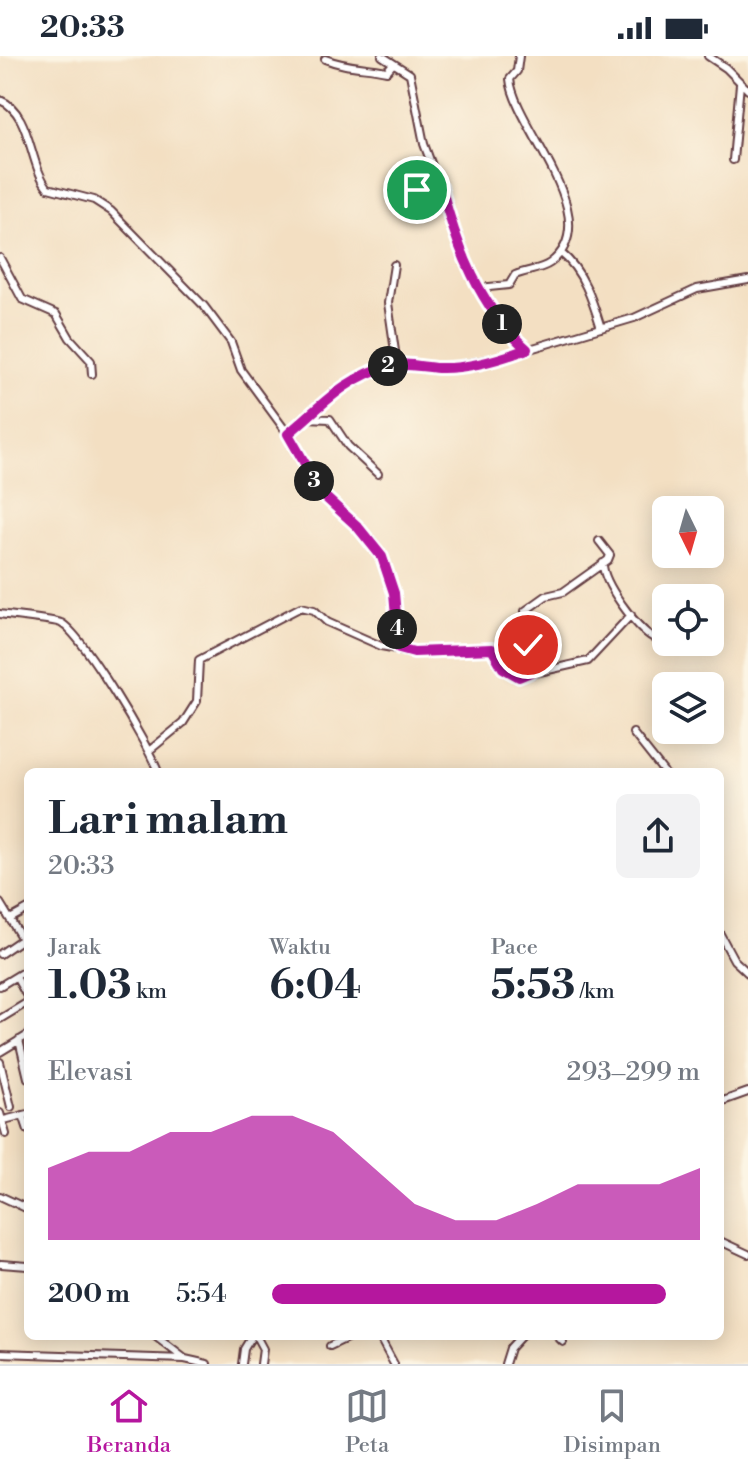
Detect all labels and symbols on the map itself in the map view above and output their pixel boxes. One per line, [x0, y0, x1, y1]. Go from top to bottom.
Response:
pin [383, 156, 451, 224]
pin: 1 [482, 304, 522, 344]
pin: 2 [368, 346, 408, 386]
pin: 3 [294, 461, 334, 501]
north arrow [652, 496, 724, 568]
pin: 4 [377, 609, 417, 649]
pin [494, 611, 562, 679]

